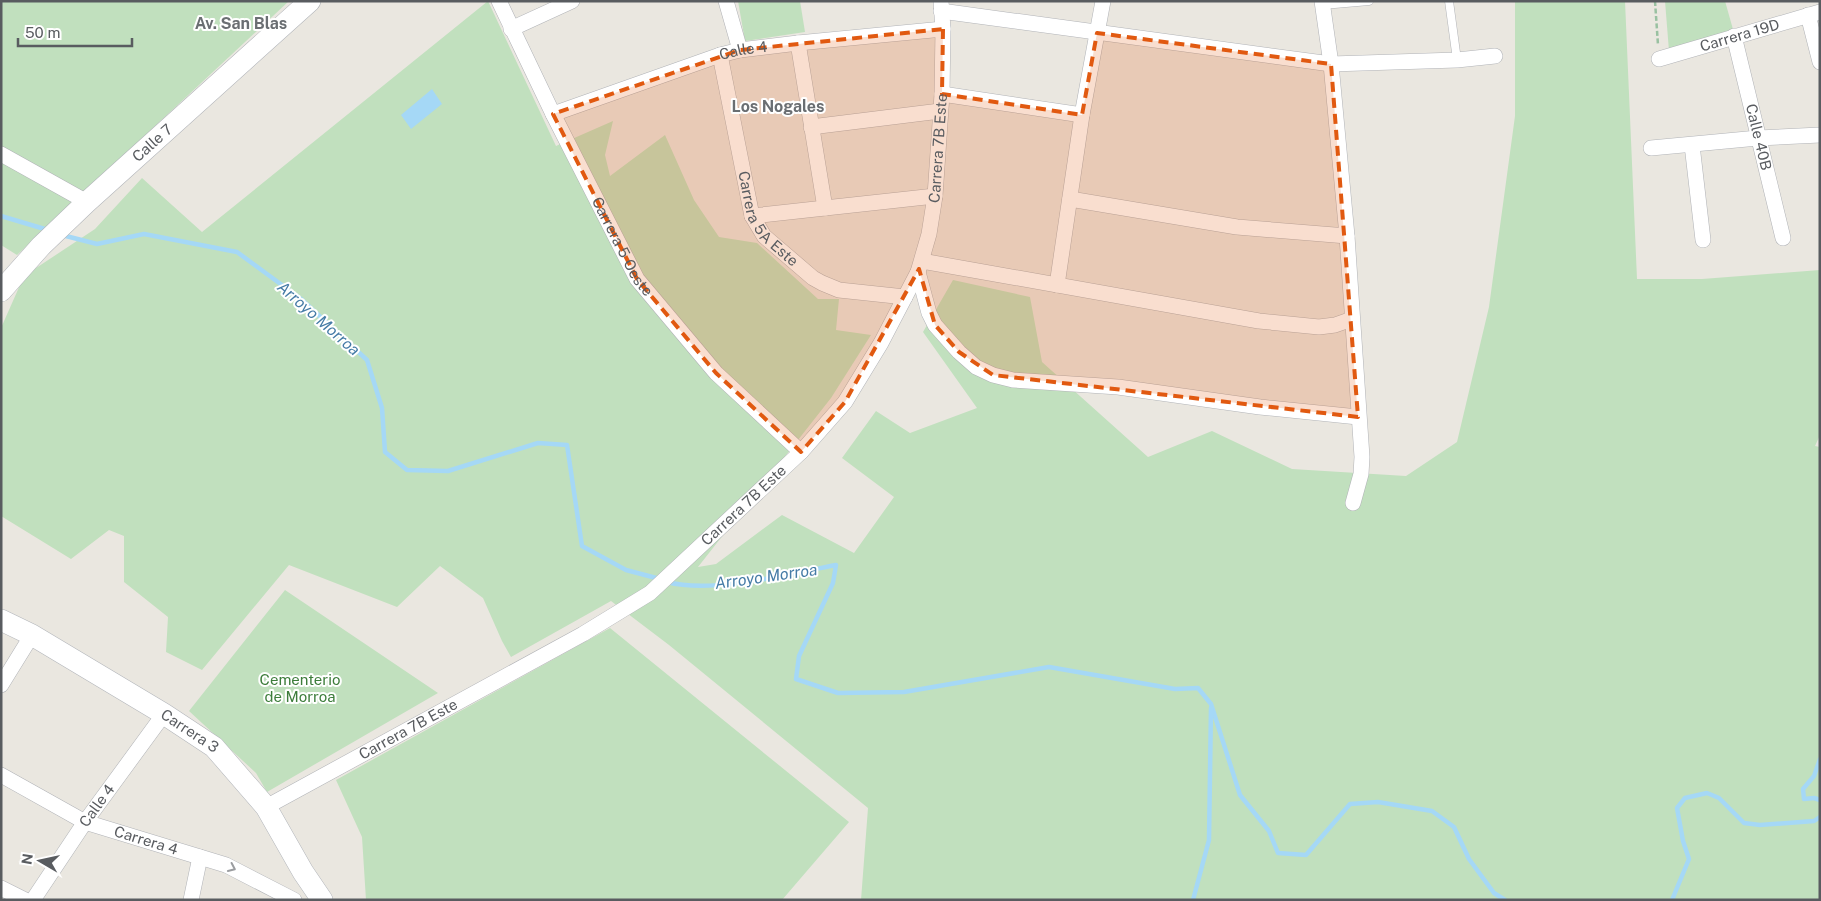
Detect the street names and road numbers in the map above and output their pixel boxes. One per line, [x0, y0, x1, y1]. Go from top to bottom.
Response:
street label: Carrera 19D [1698, 15, 1781, 55]
street label: Calle 4 [717, 38, 768, 63]
street label: Carrera 7B Este [925, 93, 950, 204]
street label: Calle 40B [1743, 102, 1775, 172]
street label: Calle 7 [129, 120, 176, 165]
street label: Carrera 5A Este [735, 170, 802, 269]
street label: Carrera 5 Oeste [589, 194, 657, 299]
street label: Carrera 7B Este [698, 461, 789, 549]
street label: Carrera 7B Este [356, 695, 460, 763]
street label: Carrera 3 [158, 705, 222, 756]
street label: Calle 4 [75, 781, 118, 830]
street label: Carrera 4 [112, 822, 180, 858]

